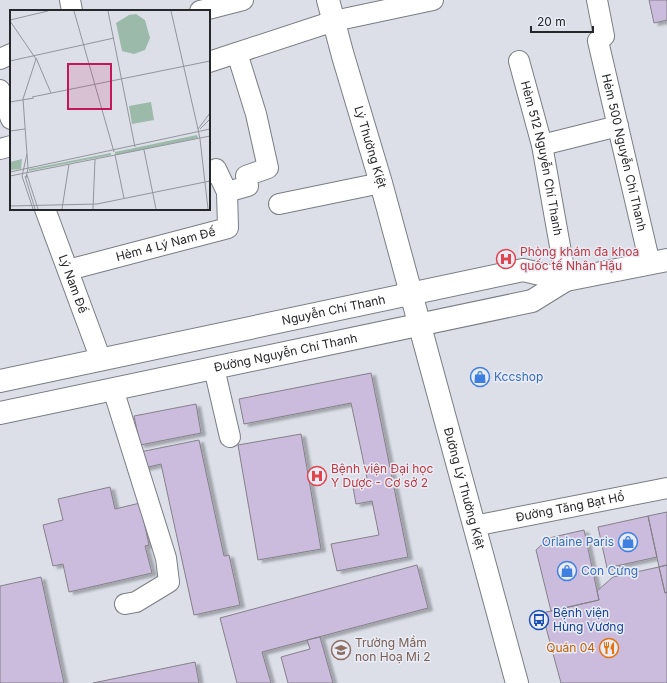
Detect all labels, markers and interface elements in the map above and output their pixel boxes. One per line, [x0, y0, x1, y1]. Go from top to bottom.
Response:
scale bar [531, 8, 593, 34]
inset map [10, 10, 210, 210]
text: 20 m [537, 14, 566, 29]
street label: Hẻm 500 Nguyễn Chí Thanh [599, 72, 650, 233]
street label: Hẻm 512 Nguyễn Chí Thanh [518, 79, 566, 237]
street label: Lý Thường Kiệt [351, 104, 390, 190]
street label: Hẻm 4 Lý Nam Đế [114, 224, 217, 264]
place label: Phòng khám đa khoa quốc tế Nhân Hậu [520, 244, 639, 273]
hospital icon: Phòng khám đa khoa quốc tế Nhân Hậu [495, 248, 517, 270]
street label: Lý Nam Đế [56, 252, 91, 315]
street label: Nguyễn Chí Thanh [280, 291, 387, 328]
street label: Đường Nguyễn Chí Thanh [213, 330, 359, 375]
shop icon: Kccshop [469, 366, 491, 388]
place label: Kccshop [494, 369, 543, 384]
street label: Đường Lý Thường Kiệt [441, 426, 488, 551]
place label: Bệnh viện Đại học Y Dược - Cơ sở 2 [331, 461, 433, 490]
hospital icon: Bệnh viện Đại học Y Dược - Cơ sở 2 [306, 465, 328, 487]
street label: Đường Tăng Bạt Hổ [515, 489, 626, 525]
shop icon: Orlaine Paris [617, 531, 639, 553]
place label: Orlaine Paris [542, 534, 614, 549]
shop icon: Con Cưng [556, 560, 578, 582]
place label: Con Cưng [581, 563, 638, 578]
place label: Bệnh viện Hùng Vương [553, 605, 624, 634]
bus stop icon: Bệnh viện Hùng Vương [528, 609, 550, 631]
place label: Trường Mầm non Hoạ Mi 2 [355, 635, 431, 664]
restaurant icon: Quán 04 [598, 637, 620, 659]
school or university icon: Trường Mầm non Hoạ Mi 2 [330, 639, 352, 661]
place label: Quán 04 [546, 640, 595, 655]

